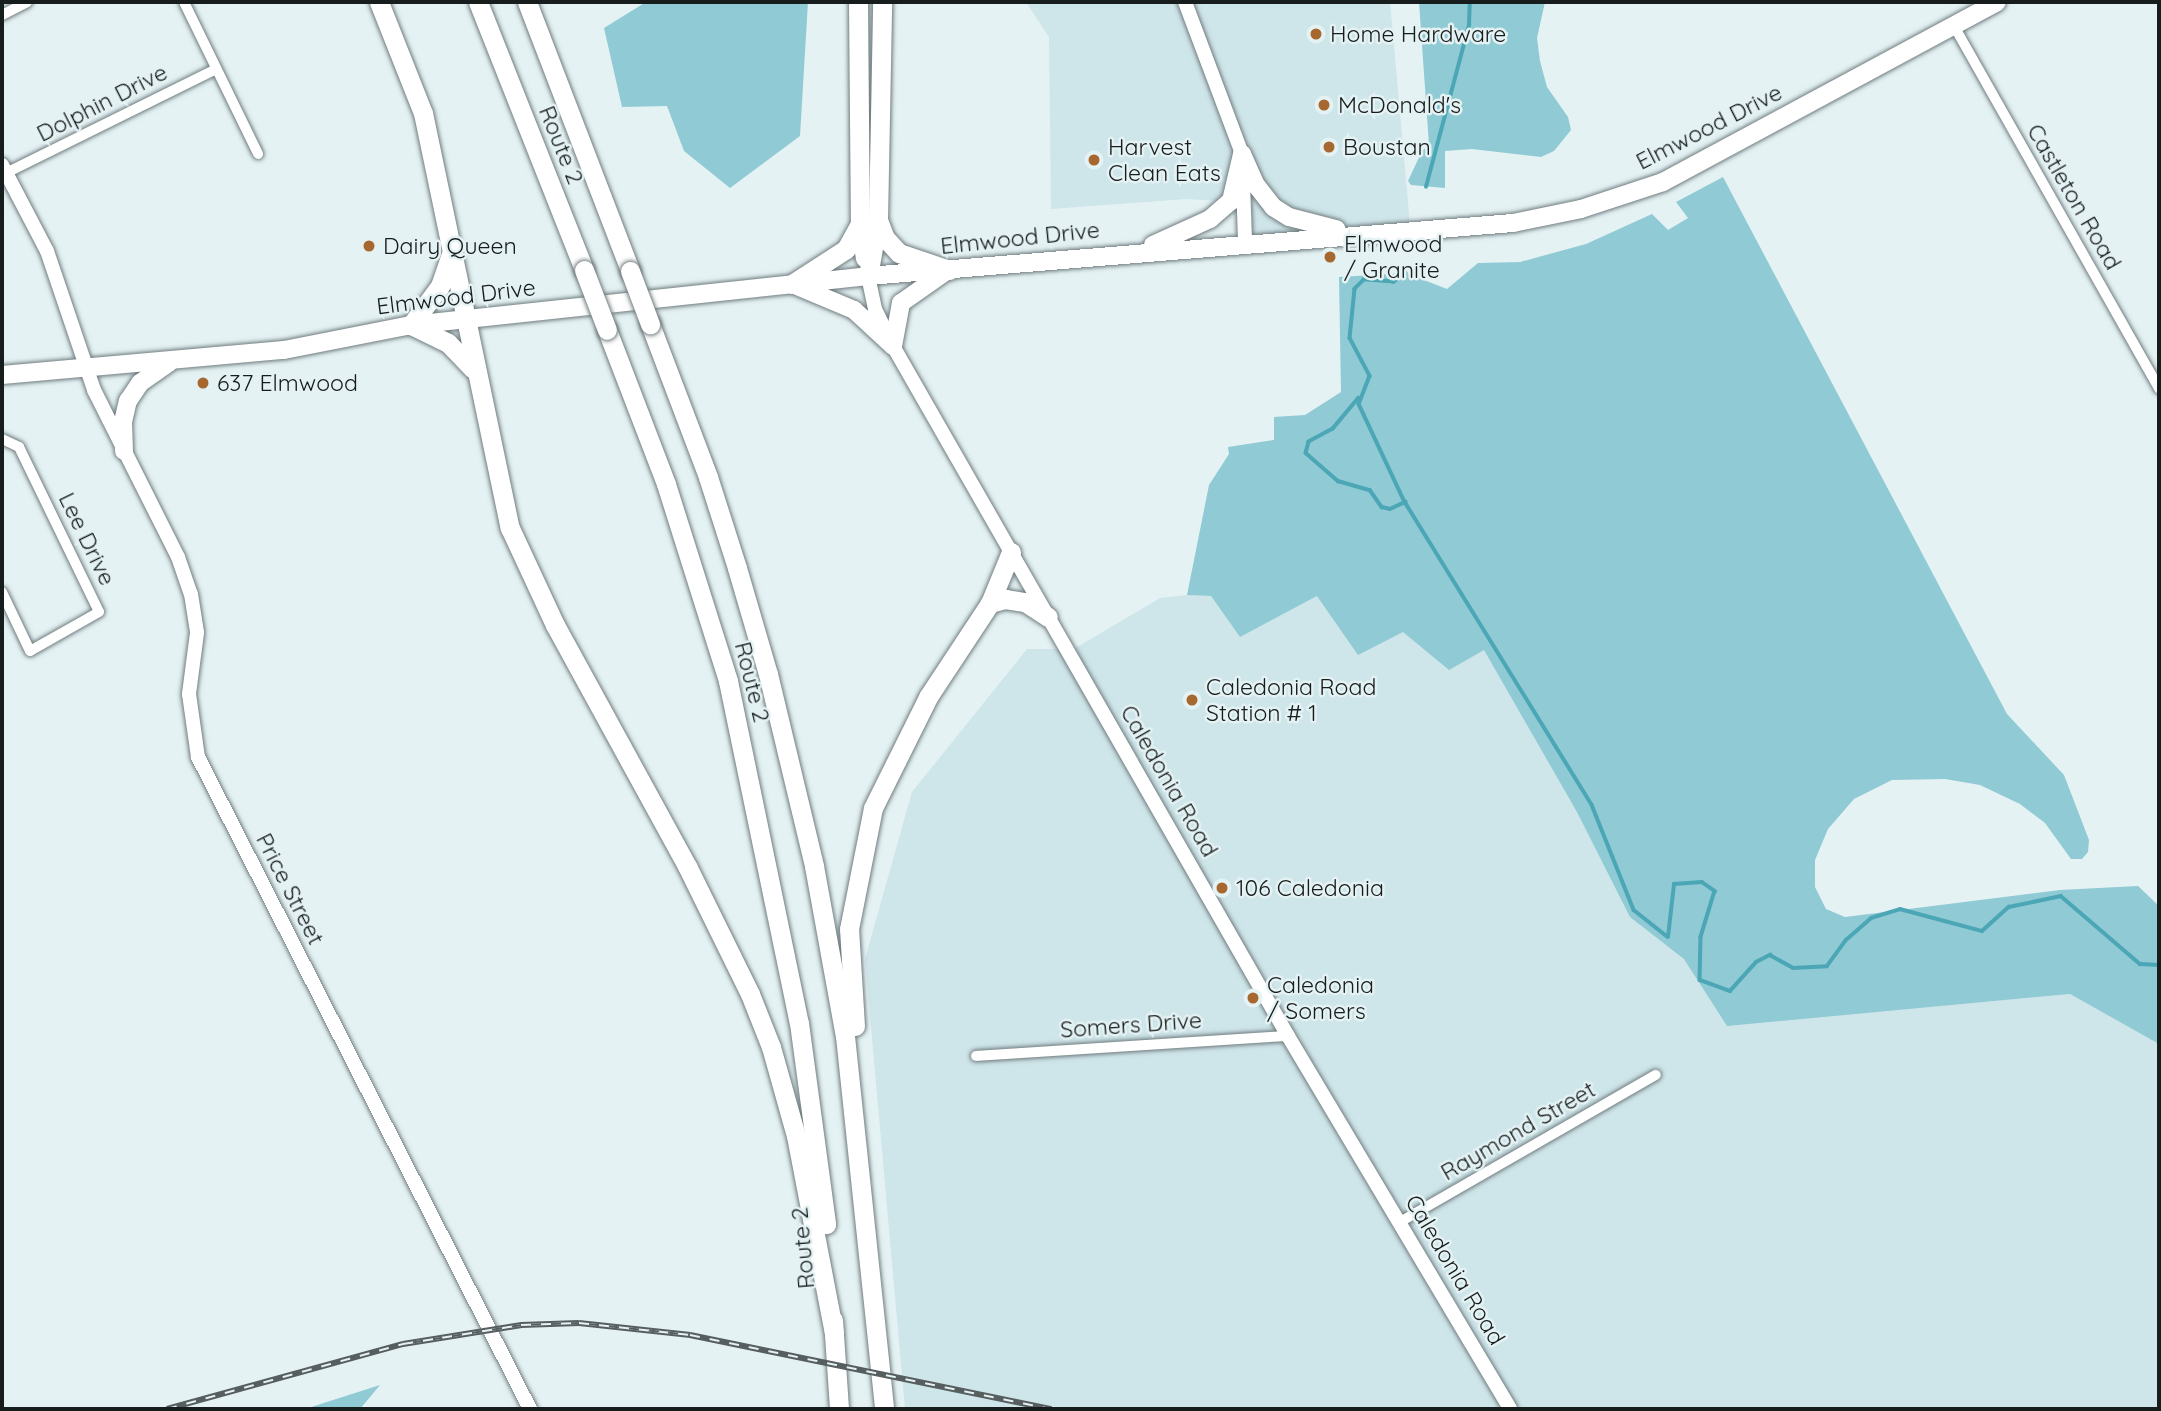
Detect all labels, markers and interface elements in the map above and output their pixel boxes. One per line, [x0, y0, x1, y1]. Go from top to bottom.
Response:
place label: Home Hardware [1330, 20, 1506, 48]
marker: Home Hardware [1308, 26, 1324, 42]
street label: Dolphin Drive [32, 58, 172, 148]
street label: Elmwood Drive [1631, 78, 1787, 176]
place label: McDonald's [1338, 91, 1461, 119]
marker: McDonald's [1316, 97, 1332, 113]
street label: Route 2 [533, 102, 589, 188]
street label: Castleton Road [2021, 119, 2127, 275]
place label: Harvest Clean Eats [1108, 133, 1221, 187]
place label: Boustan [1343, 133, 1431, 161]
marker: Boustan [1321, 139, 1337, 155]
marker: Harvest Clean Eats [1086, 152, 1102, 168]
street label: Elmwood Drive [939, 216, 1101, 260]
place label: Elmwood / Granite [1344, 230, 1442, 284]
place label: Dairy Queen [383, 232, 517, 260]
marker: Dairy Queen [361, 238, 377, 254]
marker: Elmwood / Granite [1322, 249, 1338, 265]
street label: Elmwood Drive [375, 274, 537, 320]
place label: 637 Elmwood [217, 369, 358, 397]
marker: 637 Elmwood [195, 375, 211, 391]
street label: Lee Drive [53, 488, 121, 590]
street label: Route 2 [729, 639, 775, 725]
place label: Caledonia Road Station # 1 [1206, 673, 1376, 727]
marker: Caledonia Road Station # 1 [1184, 692, 1200, 708]
street label: Caledonia Road [1114, 700, 1224, 862]
street label: Price Street [250, 829, 330, 949]
place label: 106 Caledonia [1236, 874, 1384, 902]
marker: 106 Caledonia [1214, 880, 1230, 896]
place label: Caledonia / Somers [1267, 971, 1374, 1025]
marker: Caledonia / Somers [1245, 990, 1261, 1006]
street label: Somers Drive [1059, 1006, 1203, 1044]
street label: Raymond Street [1436, 1076, 1600, 1186]
street label: Caledonia Road [1399, 1190, 1511, 1350]
street label: Route 2 [786, 1206, 820, 1290]

